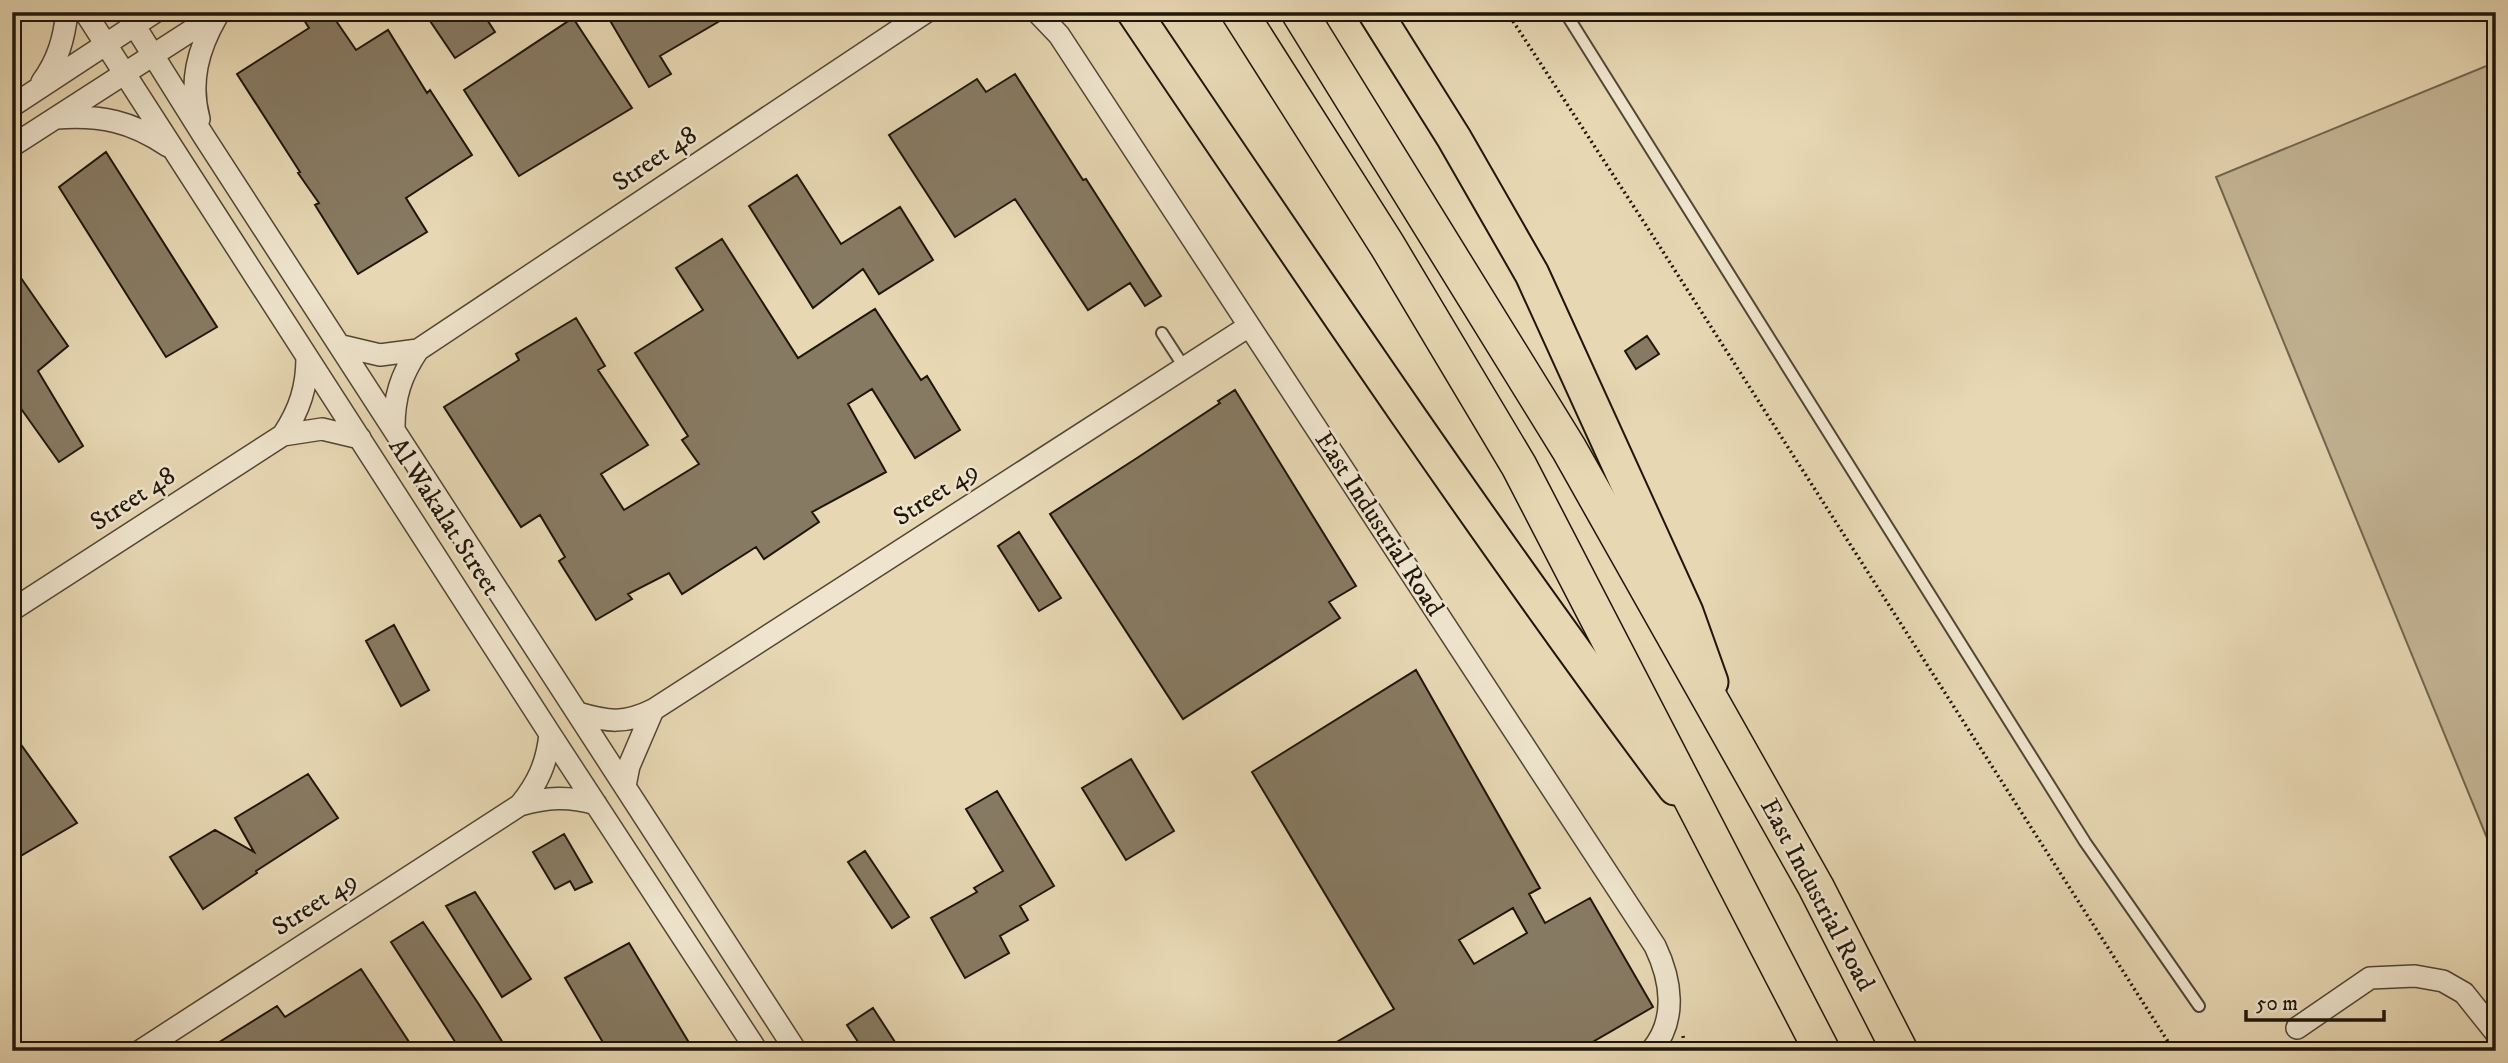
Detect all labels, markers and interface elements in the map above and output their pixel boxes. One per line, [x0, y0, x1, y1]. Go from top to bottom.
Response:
street label: Street 48 [606, 119, 704, 199]
street label: East Industrial Road [1307, 426, 1451, 623]
street label: Al Wakalat Street [381, 432, 507, 602]
street label: Street 49 [887, 454, 985, 534]
street label: Street 48 [84, 459, 182, 539]
street label: East Industrial Road [1752, 793, 1882, 997]
street label: Street 49 [266, 864, 364, 944]
scale bar [2246, 979, 2384, 1023]
text: 50 m [2256, 991, 2298, 1017]

